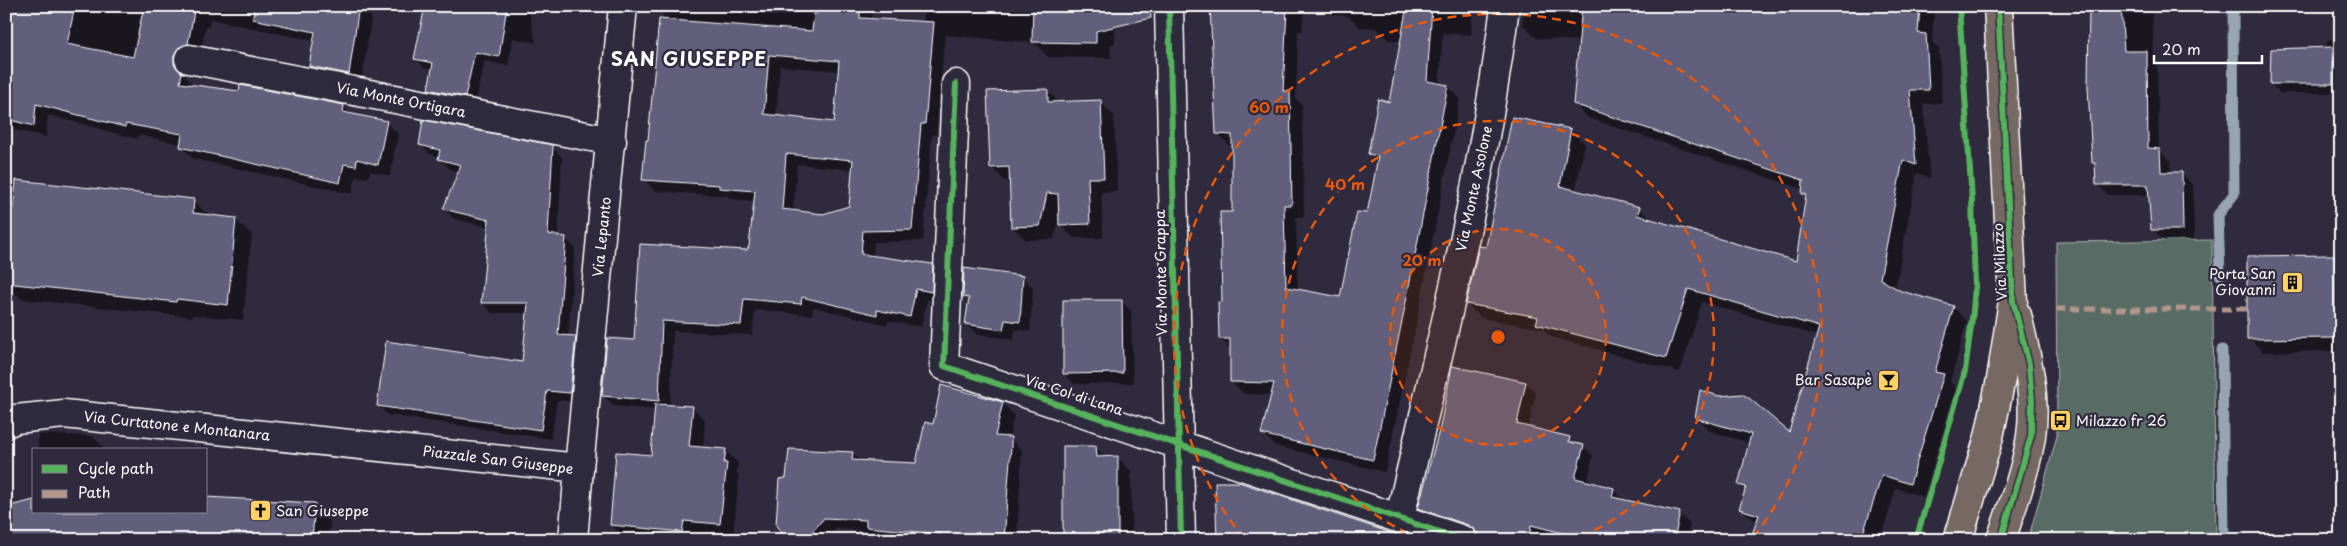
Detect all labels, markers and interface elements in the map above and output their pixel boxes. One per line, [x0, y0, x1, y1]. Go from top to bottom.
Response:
scale bar [2154, 32, 2262, 64]
text: 20 m [2162, 37, 2201, 60]
district label: SAN GIUSEPPE [611, 44, 767, 72]
street label: Via Monte Ortigara [335, 77, 468, 122]
text: 60 m [1249, 95, 1289, 118]
street label: Via Monte Asolone [1450, 124, 1497, 254]
text: 40 m [1325, 172, 1365, 195]
street label: Via Lepanto [587, 196, 616, 278]
street label: Via Monte Grappa [1149, 209, 1172, 336]
street label: Via Milazzo [1987, 223, 2012, 301]
text: 20 m [1403, 248, 1441, 271]
place label: Porta San Giovanni [2209, 263, 2276, 300]
building icon: Porta San Giovanni [2280, 270, 2304, 294]
centre of rings [1489, 328, 1507, 346]
bar icon: Bar Sasapè [1876, 368, 1900, 392]
street label: Via Col di Lana [1022, 369, 1126, 420]
place label: Bar Sasapè [1795, 369, 1872, 390]
street label: Via Curtatone e Montanara [83, 405, 271, 446]
bus stop icon: Milazzo fr 26 [2048, 409, 2072, 433]
place label: Milazzo fr 26 [2076, 410, 2166, 431]
street label: Piazzale San Giuseppe [422, 440, 574, 479]
legend [32, 448, 208, 514]
text: Cycle path [78, 456, 154, 479]
text: Path [78, 480, 110, 503]
church icon: San Giuseppe [248, 499, 272, 523]
place label: San Giuseppe [276, 500, 369, 521]

